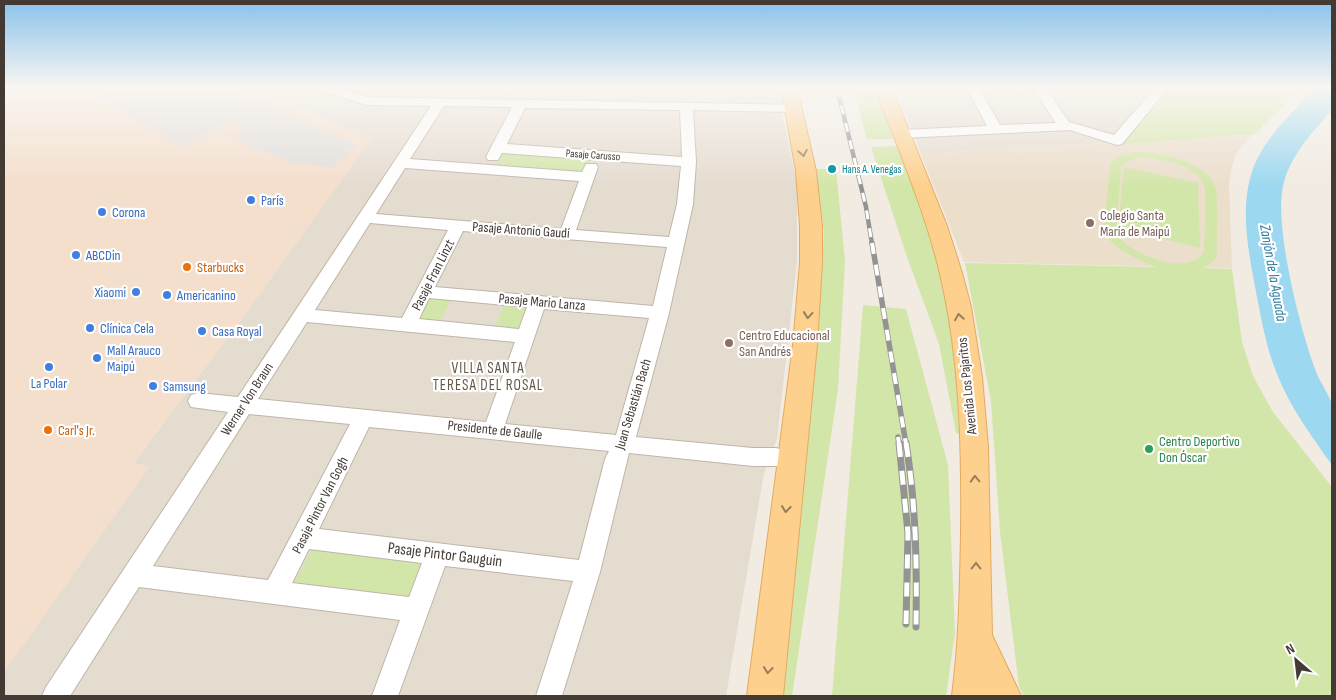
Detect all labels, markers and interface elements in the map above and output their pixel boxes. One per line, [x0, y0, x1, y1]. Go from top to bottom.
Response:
street label: Pasaje Carusso [565, 147, 621, 163]
one-way arrow [798, 149, 808, 157]
marker: Hans A. Venegas [826, 163, 838, 175]
place label: Hans A. Venegas [842, 163, 901, 176]
place label: París [261, 192, 284, 209]
marker: París [245, 194, 257, 206]
place label: Corona [112, 204, 145, 221]
marker: Corona [96, 206, 108, 218]
place label: Colegio Santa María de Maipú [1100, 207, 1170, 240]
marker: Colegio Santa María de Maipú [1084, 217, 1096, 229]
street label: Pasaje Antonio Gaudí [472, 218, 571, 242]
water label: Zanjón de la Aguada [1255, 222, 1291, 323]
street label: Pasaje Fran Linzt [408, 237, 458, 313]
place label: ABCDin [85, 247, 121, 264]
marker: ABCDin [70, 249, 82, 261]
place label: Starbucks [197, 259, 244, 276]
marker: Starbucks [181, 261, 193, 273]
place label: Xiaomi [94, 284, 126, 301]
marker: Xiaomi [130, 286, 142, 298]
place label: Americanino [176, 287, 236, 304]
marker: Americanino [161, 289, 173, 301]
street label: Pasaje Mario Lanza [498, 290, 586, 314]
one-way arrow [802, 311, 813, 319]
one-way arrow [955, 313, 965, 322]
place label: Clínica Cela [100, 320, 154, 337]
marker: Clínica Cela [84, 322, 96, 334]
place label: Casa Royal [212, 323, 262, 340]
marker: Casa Royal [196, 325, 208, 337]
place label: Centro Educacional San Andrés [739, 327, 830, 360]
marker: Centro Educacional San Andrés [723, 337, 735, 349]
street label: Avenida Los Pajaritos [953, 337, 981, 436]
place label: Mall Arauco Maipú [107, 342, 161, 375]
marker: Mall Arauco Maipú [91, 352, 103, 364]
street label: Juan Sebastián Bach [611, 357, 655, 452]
street label: Werner Von Braun [217, 359, 277, 439]
district label: VILLA SANTA TERESA DEL ROSAL [433, 359, 543, 395]
marker: La Polar [43, 361, 55, 373]
place label: La Polar [31, 375, 67, 392]
place label: Samsung [163, 378, 206, 395]
marker: Samsung [147, 380, 159, 392]
street label: Presidente de Gaulle [447, 417, 543, 443]
place label: Carl's Jr. [58, 422, 95, 439]
marker: Carl's Jr. [42, 424, 54, 436]
place label: Centro Deportivo Don Óscar [1159, 433, 1240, 466]
marker: Centro Deportivo Don Óscar [1143, 443, 1155, 455]
street label: Pasaje Pintor Van Gogh [288, 454, 352, 556]
one-way arrow [969, 475, 980, 483]
one-way arrow [781, 505, 792, 513]
street label: Pasaje Pintor Gauguin [387, 539, 503, 571]
one-way arrow [971, 561, 981, 569]
north arrow [1271, 635, 1321, 685]
text: N [1283, 640, 1297, 658]
one-way arrow [763, 666, 774, 674]

